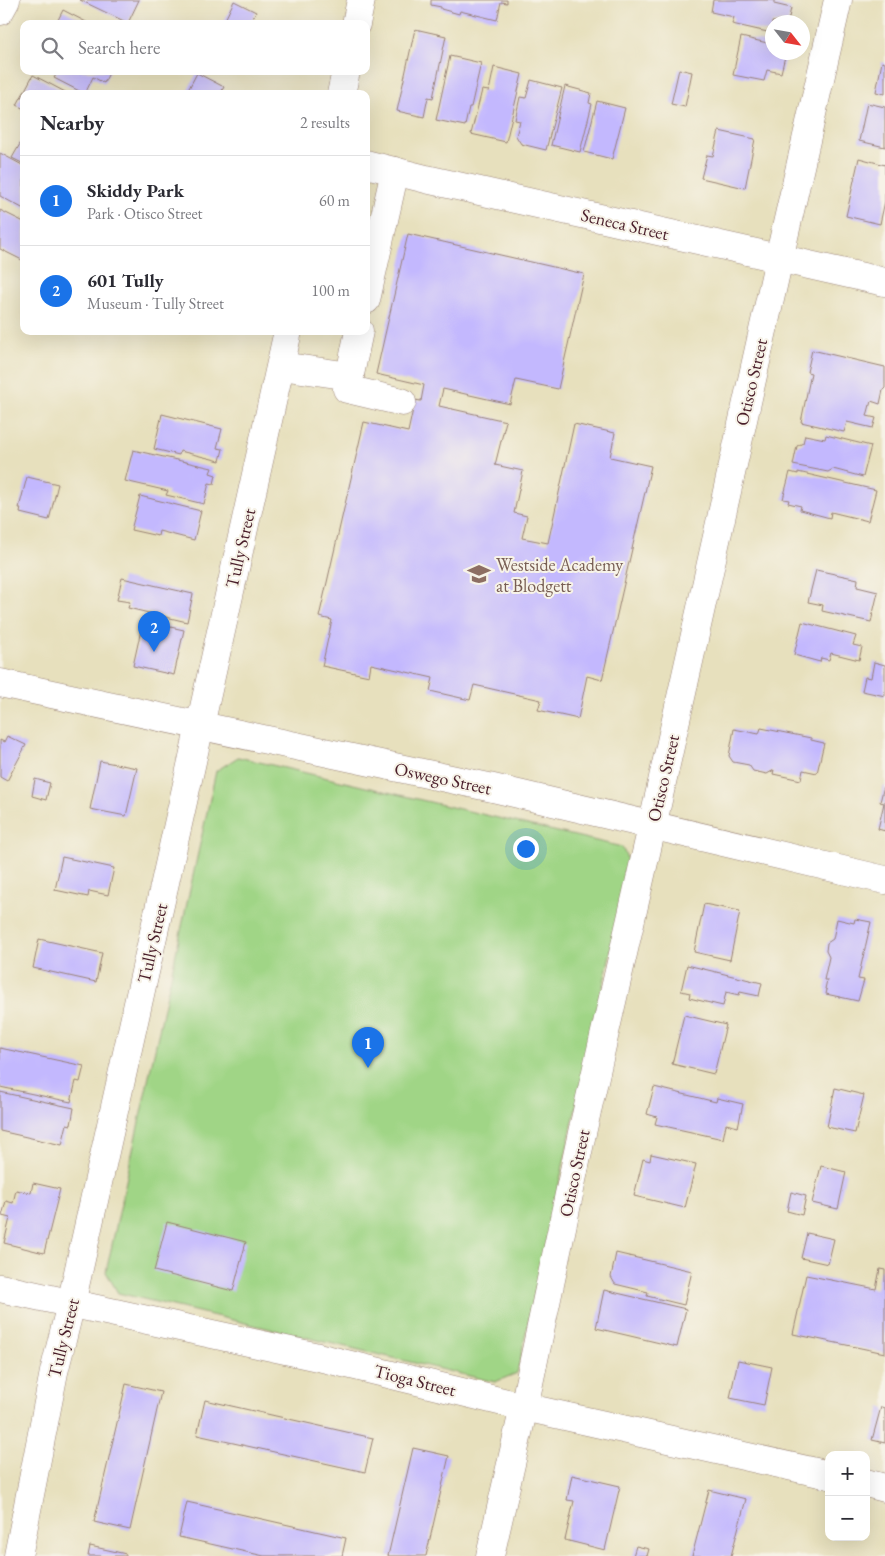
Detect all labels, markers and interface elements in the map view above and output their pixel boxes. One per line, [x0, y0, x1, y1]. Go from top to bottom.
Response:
north arrow [765, 15, 810, 60]
search box [20, 20, 370, 75]
icon: search [38, 34, 66, 62]
text: Search here [78, 35, 160, 60]
text: Nearby [40, 109, 104, 136]
text: 2 results [300, 112, 350, 133]
text: Skiddy Park [87, 178, 184, 203]
text: 1 [52, 190, 60, 211]
text: 60 m [319, 190, 350, 211]
text: Park · Otisco Street [87, 203, 203, 224]
street label: Seneca Street [579, 203, 671, 245]
text: 601 Tully [87, 268, 164, 293]
text: 2 [52, 280, 60, 301]
text: 100 m [311, 280, 350, 301]
text: Museum · Tully Street [87, 293, 224, 314]
street label: Otisco Street [730, 336, 772, 428]
street label: Tully Street [220, 506, 260, 590]
place label: Westside Academy at Blodgett [496, 553, 623, 597]
school or university icon: Westside Academy at Blodgett [466, 561, 492, 587]
pin: 2 [138, 611, 170, 652]
street label: Otisco Street [642, 732, 684, 824]
street label: Oswego Street [393, 757, 494, 800]
your location [513, 836, 539, 862]
street label: Tully Street [132, 901, 172, 985]
pin: 1 [352, 1027, 384, 1068]
street label: Otisco Street [554, 1127, 595, 1219]
street label: Tully Street [42, 1295, 84, 1380]
street label: Tioga Street [372, 1359, 459, 1401]
map controls [825, 1451, 870, 1541]
button: + [825, 1451, 870, 1496]
button: − [825, 1496, 870, 1541]

